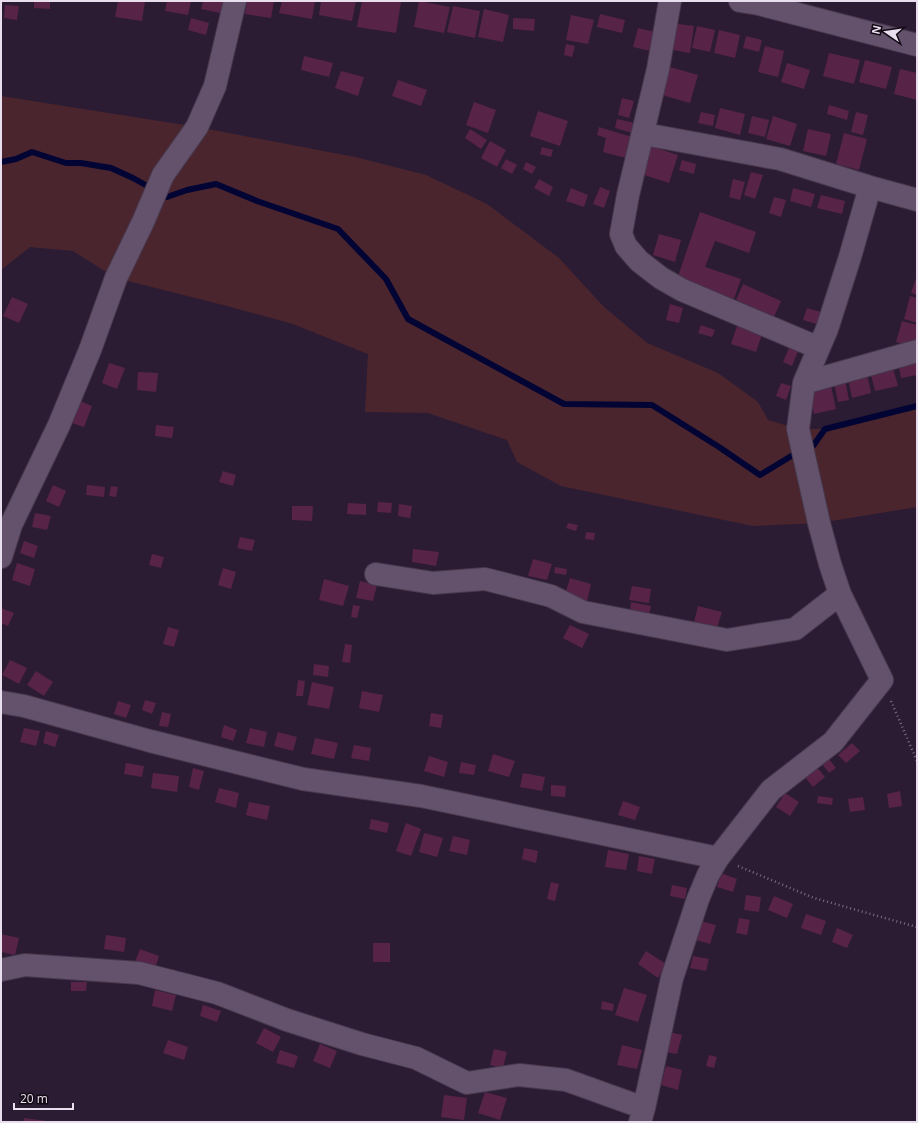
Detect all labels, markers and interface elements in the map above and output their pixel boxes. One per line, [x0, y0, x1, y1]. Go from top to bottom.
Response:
north arrow [866, 12, 906, 52]
text: N [867, 24, 884, 36]
scale bar [14, 1085, 73, 1111]
text: 20 m [20, 1090, 48, 1107]

